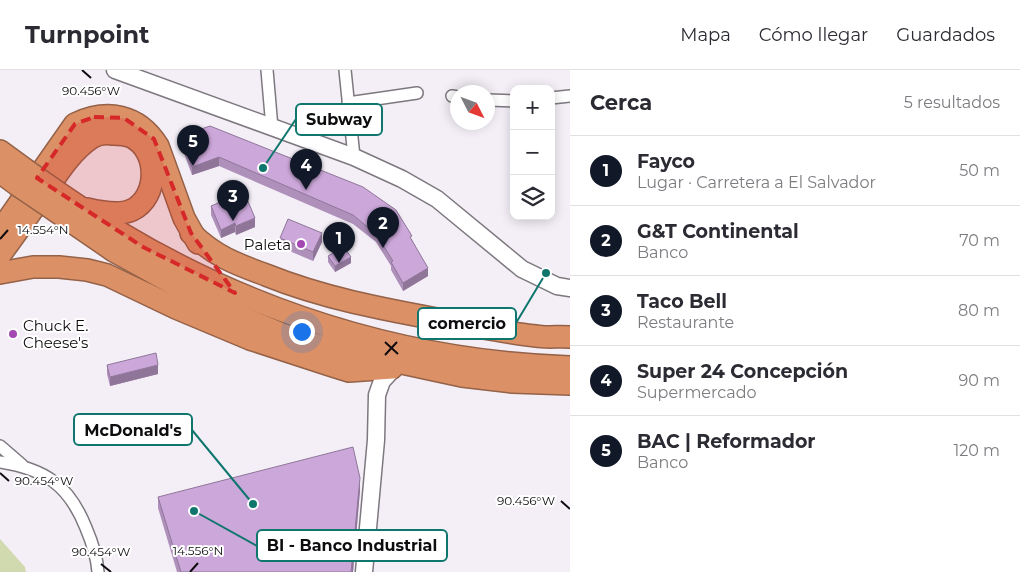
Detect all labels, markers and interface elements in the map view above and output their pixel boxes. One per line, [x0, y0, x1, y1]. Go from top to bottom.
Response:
text: Turnpoint [25, 20, 149, 49]
text: Mapa [680, 24, 731, 46]
text: Cómo llegar [759, 24, 868, 46]
text: Guardados [896, 24, 995, 46]
text: 90.456°W [62, 83, 120, 98]
north arrow [450, 85, 495, 130]
map controls [510, 85, 555, 220]
button: + [510, 85, 555, 130]
text: Cerca [590, 90, 652, 115]
text: 5 resultados [904, 93, 1000, 112]
callout: Subway [296, 104, 382, 135]
text: Subway [306, 110, 372, 129]
pin: 5 [177, 125, 209, 166]
button: − [510, 130, 555, 175]
pin: 4 [290, 149, 322, 190]
text: Fayco [637, 150, 695, 173]
text: 1 [603, 161, 609, 180]
text: 50 m [959, 161, 1000, 180]
text: Lugar · Carretera a El Salvador [637, 173, 876, 192]
button: layers [510, 175, 555, 220]
pin: 3 [217, 180, 249, 221]
pin: 2 [367, 207, 399, 248]
text: G&T Continental [637, 220, 799, 243]
text: 14.554°N [18, 222, 68, 237]
pin: 1 [323, 222, 355, 263]
text: 2 [601, 231, 611, 250]
text: 70 m [959, 231, 1000, 250]
place label: Paleta [244, 235, 291, 254]
marker: Paleta [295, 238, 307, 250]
text: Banco [637, 243, 688, 262]
text: Taco Bell [637, 290, 727, 313]
text: 3 [601, 301, 611, 320]
text: 80 m [958, 301, 1000, 320]
callout: comercio [418, 308, 516, 339]
text: Restaurante [637, 313, 734, 332]
text: comercio [428, 314, 506, 333]
place label: Chuck E. Cheese's [23, 316, 88, 352]
your location [289, 319, 315, 345]
marker: Chuck E. Cheese's [7, 328, 19, 340]
text: Super 24 Concepción [637, 360, 848, 383]
text: 4 [600, 371, 612, 390]
text: 90 m [958, 371, 1000, 390]
text: Supermercado [637, 383, 757, 402]
callout: McDonald's [74, 414, 192, 445]
text: McDonald's [84, 421, 182, 440]
text: BAC | Reformador [637, 430, 816, 453]
text: 5 [601, 441, 611, 460]
text: 120 m [953, 441, 1000, 460]
text: Banco [637, 453, 688, 472]
text: 90.454°W [15, 473, 73, 488]
text: 90.456°W [497, 493, 555, 508]
callout: BI - Banco Industrial [257, 530, 447, 561]
text: BI - Banco Industrial [267, 536, 437, 555]
text: 14.556°N [173, 543, 223, 558]
text: 90.454°W [72, 544, 130, 559]

